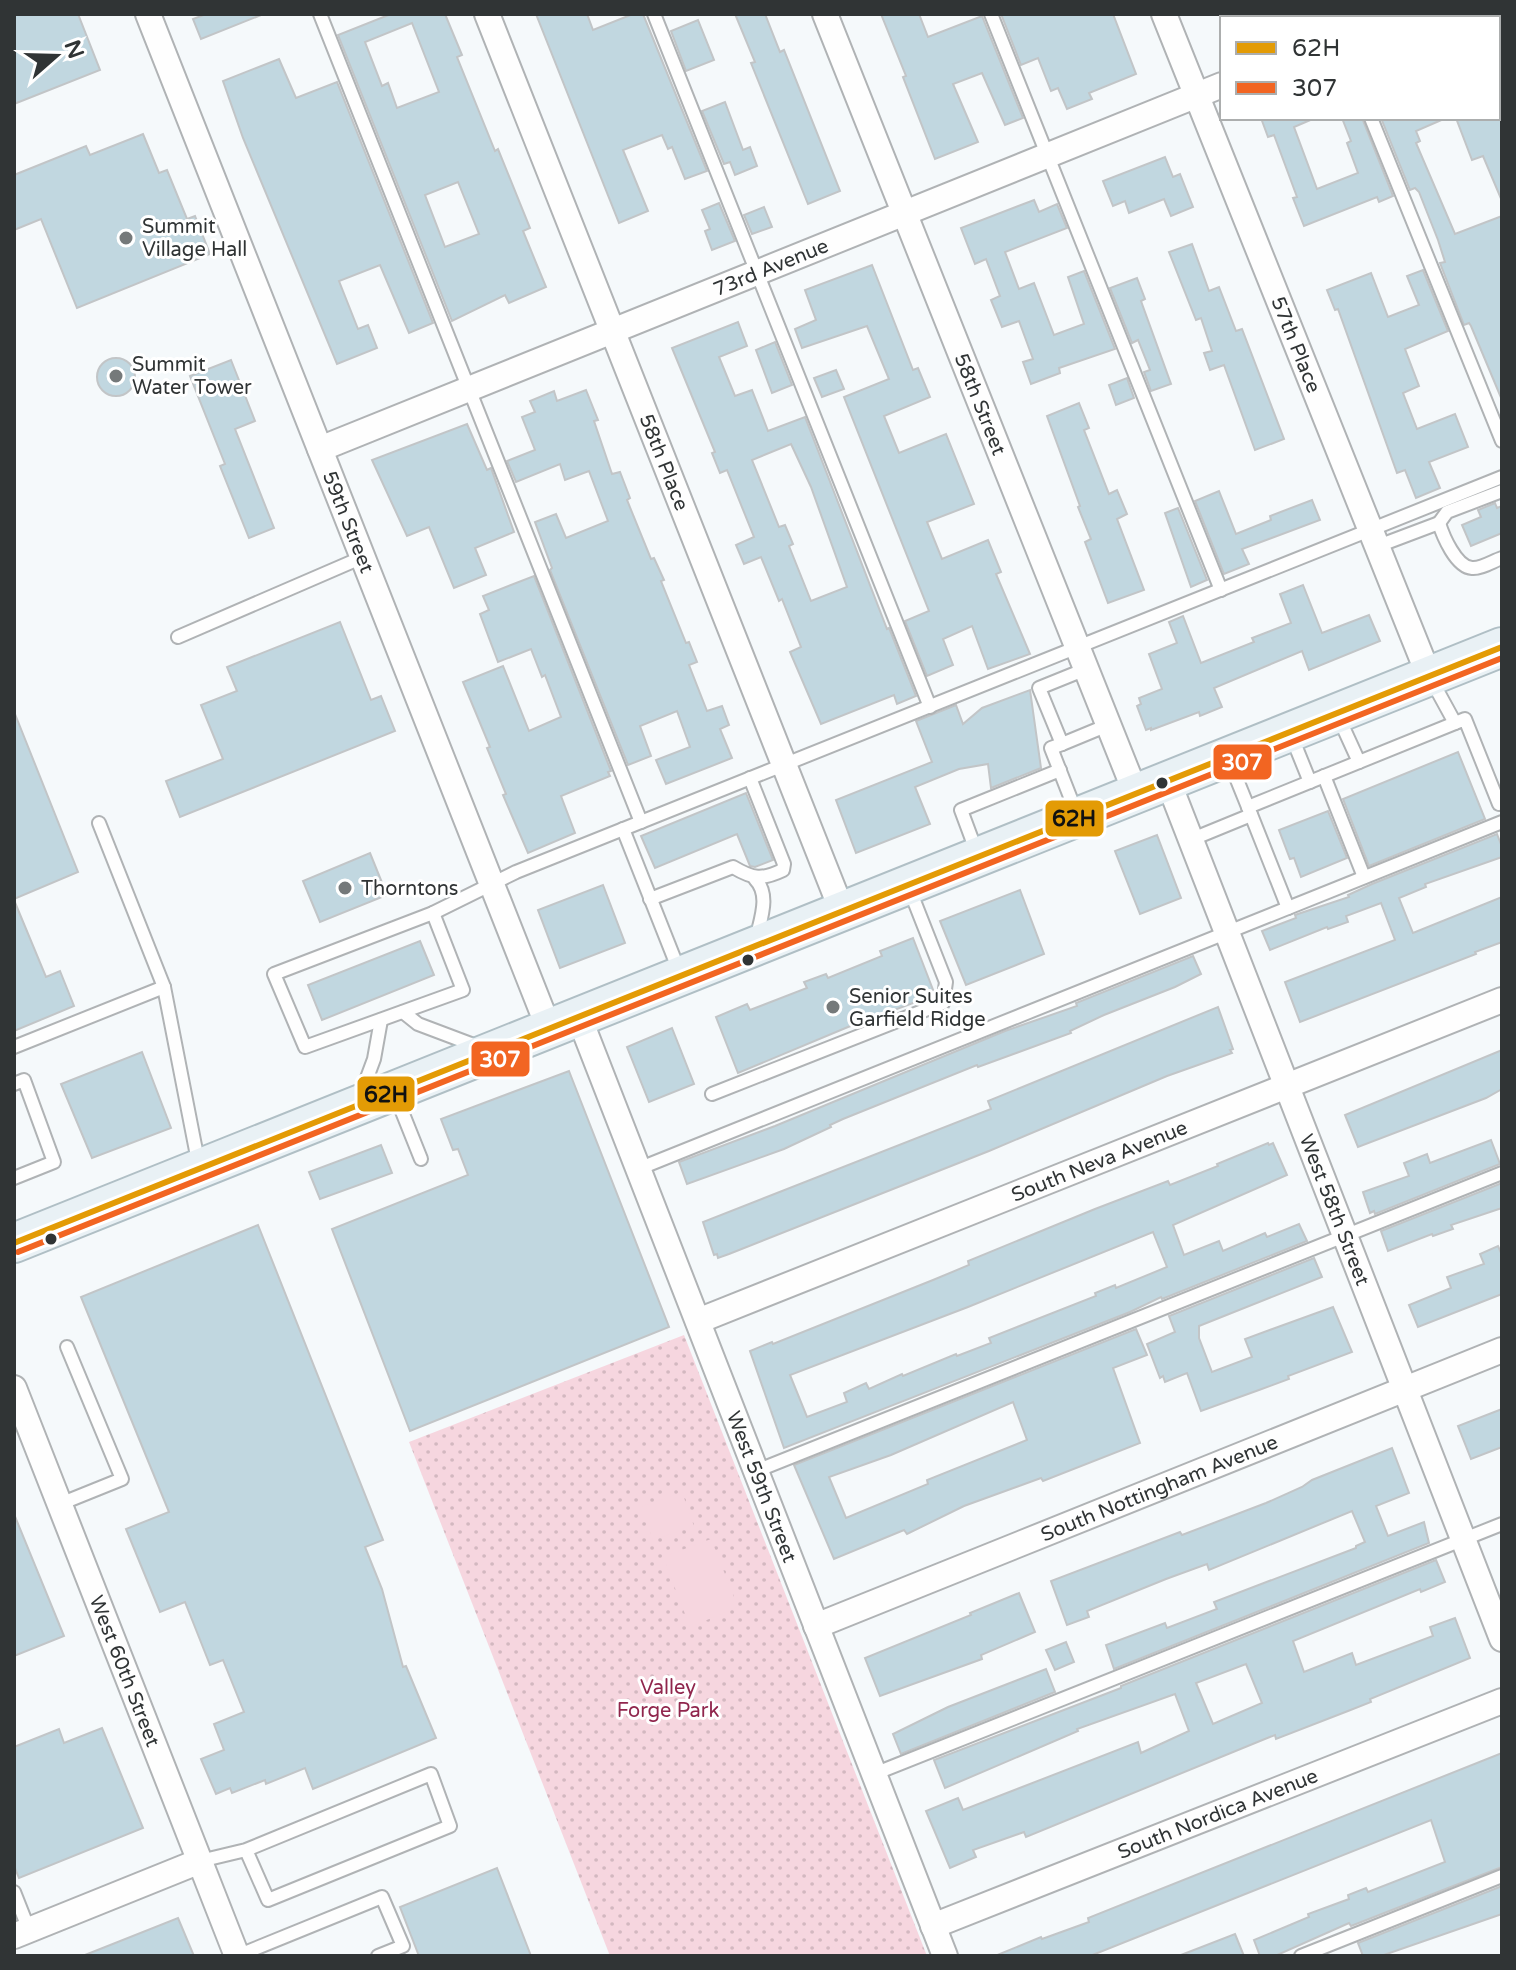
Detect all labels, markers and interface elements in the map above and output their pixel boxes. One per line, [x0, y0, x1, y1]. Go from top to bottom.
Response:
north arrow [16, 16, 96, 96]
legend [1220, 16, 1500, 120]
text: 62H [1292, 34, 1340, 63]
text: N [59, 37, 89, 62]
text: 307 [1292, 74, 1337, 103]
place label: Summit Village Hall [142, 215, 247, 262]
marker: Summit Village Hall [117, 229, 135, 247]
street label: 73rd Avenue [710, 234, 832, 302]
street label: 57th Place [1265, 293, 1325, 397]
street label: 58th Street [949, 350, 1011, 459]
place label: Summit Water Tower [132, 353, 252, 400]
marker: Summit Water Tower [107, 367, 125, 385]
street label: 58th Place [634, 411, 693, 514]
street label: 59th Street [317, 468, 379, 577]
line badge: 307 [1212, 743, 1273, 781]
text: 307 [1221, 750, 1263, 776]
unlabelled marker [1154, 775, 1170, 791]
line badge: 62H [1044, 799, 1105, 838]
text: 62H [1052, 806, 1096, 832]
place label: Thorntons [361, 877, 458, 901]
marker: Thorntons [336, 879, 354, 897]
unlabelled marker [740, 952, 756, 968]
place label: Senior Suites Garfield Ridge [849, 985, 986, 1032]
marker: Senior Suites Garfield Ridge [824, 998, 842, 1016]
line badge: 307 [470, 1040, 531, 1078]
text: 307 [479, 1047, 521, 1073]
line badge: 62H [356, 1075, 416, 1113]
text: 62H [364, 1082, 408, 1108]
street label: South Neva Avenue [1008, 1116, 1191, 1208]
street label: West 58th Street [1294, 1131, 1374, 1289]
unlabelled marker [43, 1231, 59, 1247]
street label: West 59th Street [721, 1408, 802, 1566]
street label: South Nottingham Avenue [1038, 1430, 1282, 1547]
street label: West 60th Street [84, 1592, 165, 1751]
park label: Valley Forge Park [617, 1676, 719, 1723]
street label: South Nordica Avenue [1114, 1764, 1322, 1865]

